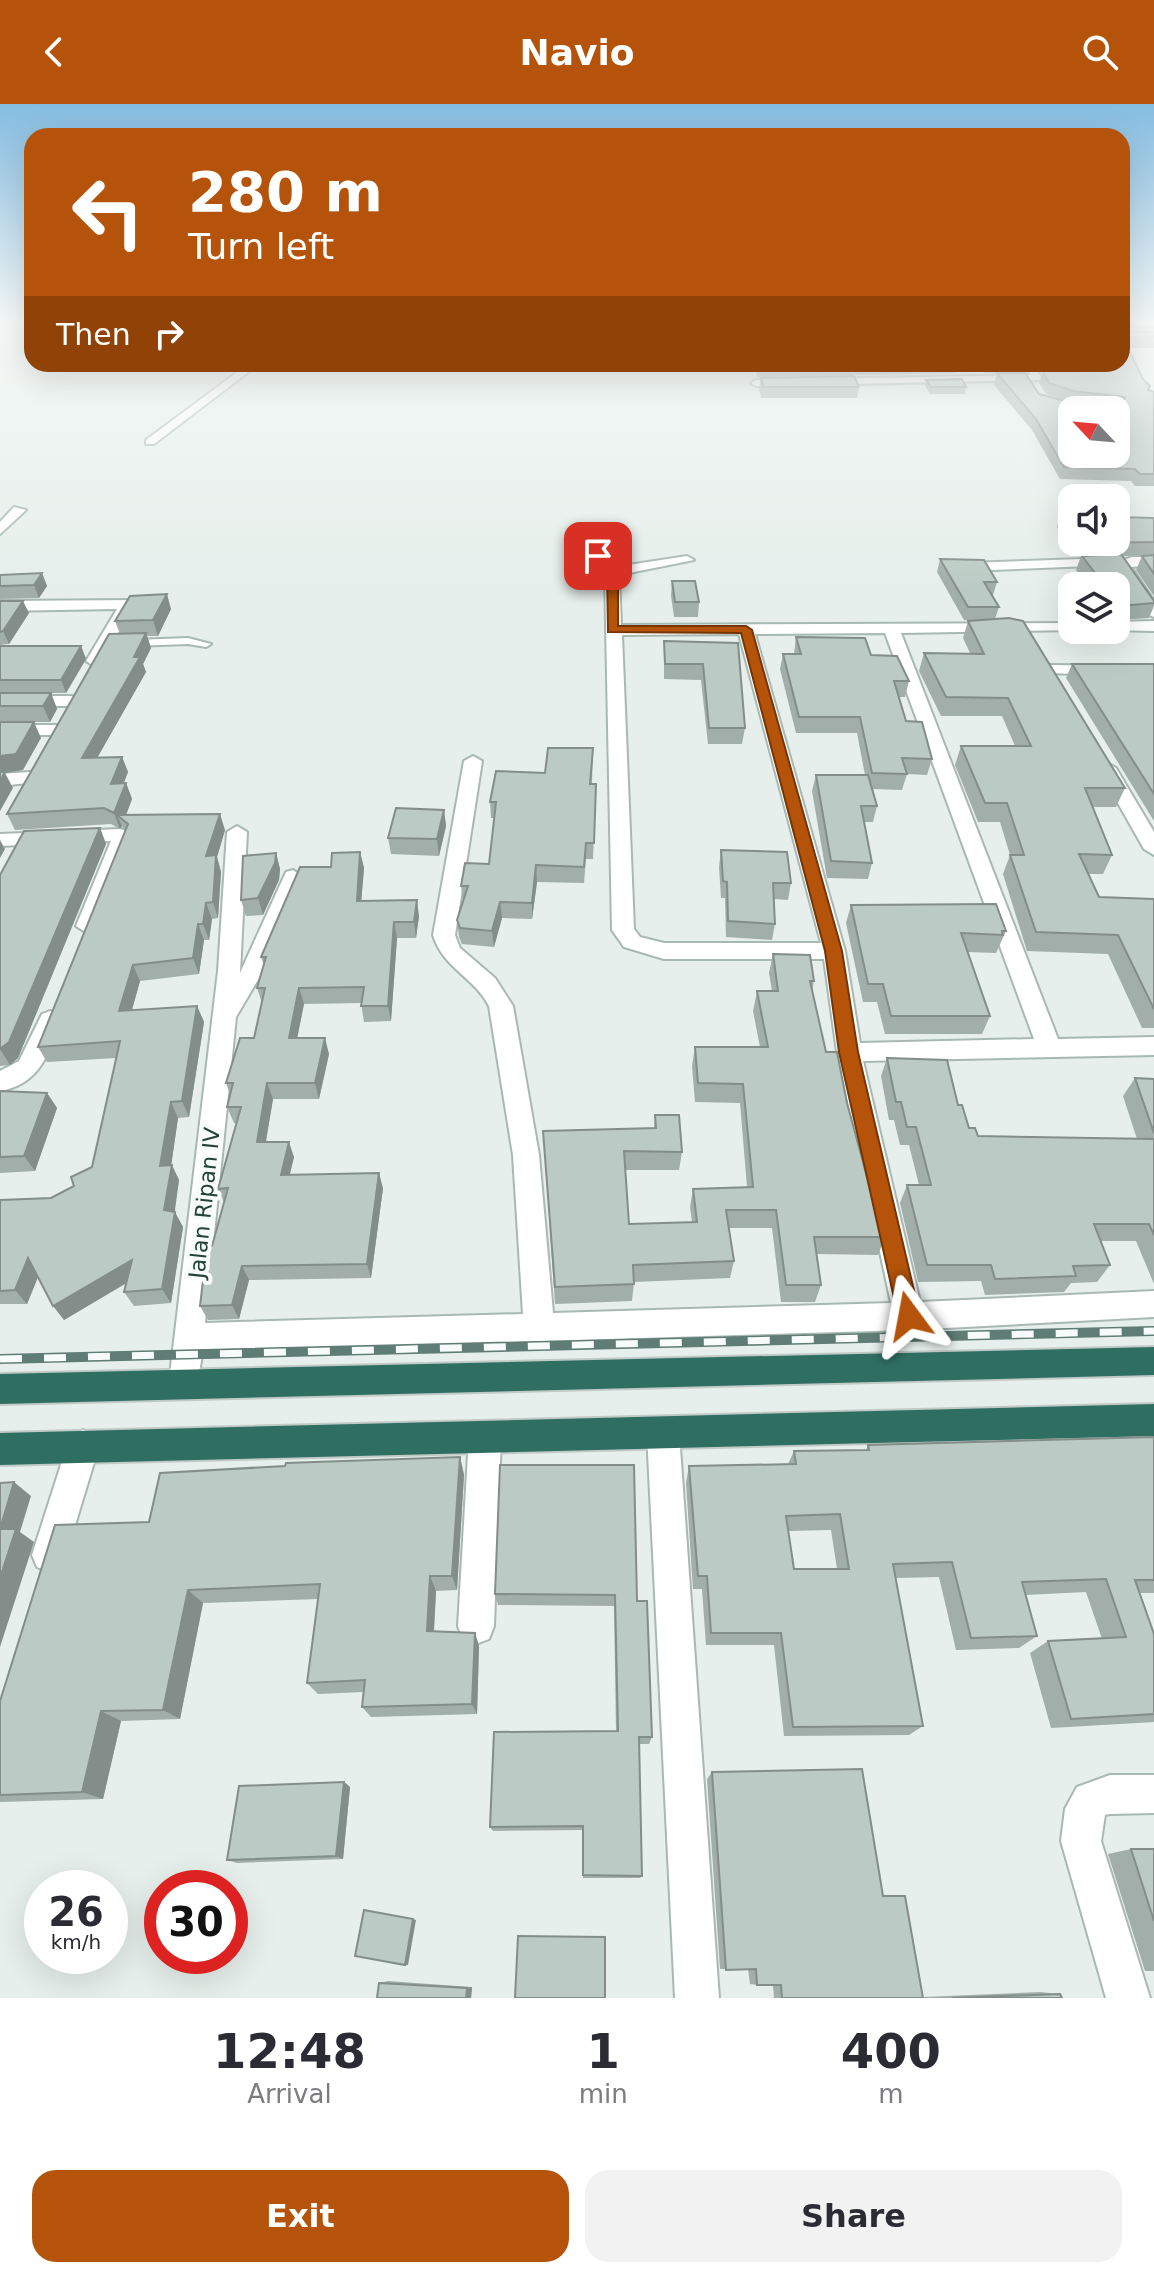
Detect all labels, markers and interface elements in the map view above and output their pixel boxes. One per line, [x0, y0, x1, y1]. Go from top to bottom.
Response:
icon: back [32, 30, 76, 74]
icon: search [1078, 30, 1122, 74]
text: Navio [520, 32, 634, 73]
text: 280 m [188, 159, 383, 224]
icon: left [56, 160, 160, 264]
text: Turn left [188, 226, 334, 267]
icon: right [147, 312, 191, 356]
text: Then [56, 317, 131, 352]
north arrow [1058, 396, 1130, 468]
map controls [1058, 396, 1130, 644]
button: sound [1058, 484, 1130, 556]
pin [564, 522, 632, 590]
icon: arrive [576, 534, 620, 578]
button: layers [1058, 572, 1130, 644]
street label: Jalan Ripan IV [184, 1126, 225, 1282]
position arrow [867, 1274, 951, 1358]
speed limit sign: 30 [144, 1870, 248, 1974]
text: 26 [48, 1889, 104, 1935]
text: km/h [51, 1930, 101, 1954]
text: 12:48 [213, 2023, 366, 2079]
text: 1 [587, 2023, 620, 2079]
text: 400 [841, 2023, 941, 2079]
text: Arrival [247, 2079, 332, 2109]
text: min [579, 2079, 628, 2109]
text: m [878, 2079, 904, 2109]
button: Exit [32, 2170, 569, 2262]
button: Share [585, 2170, 1122, 2262]

